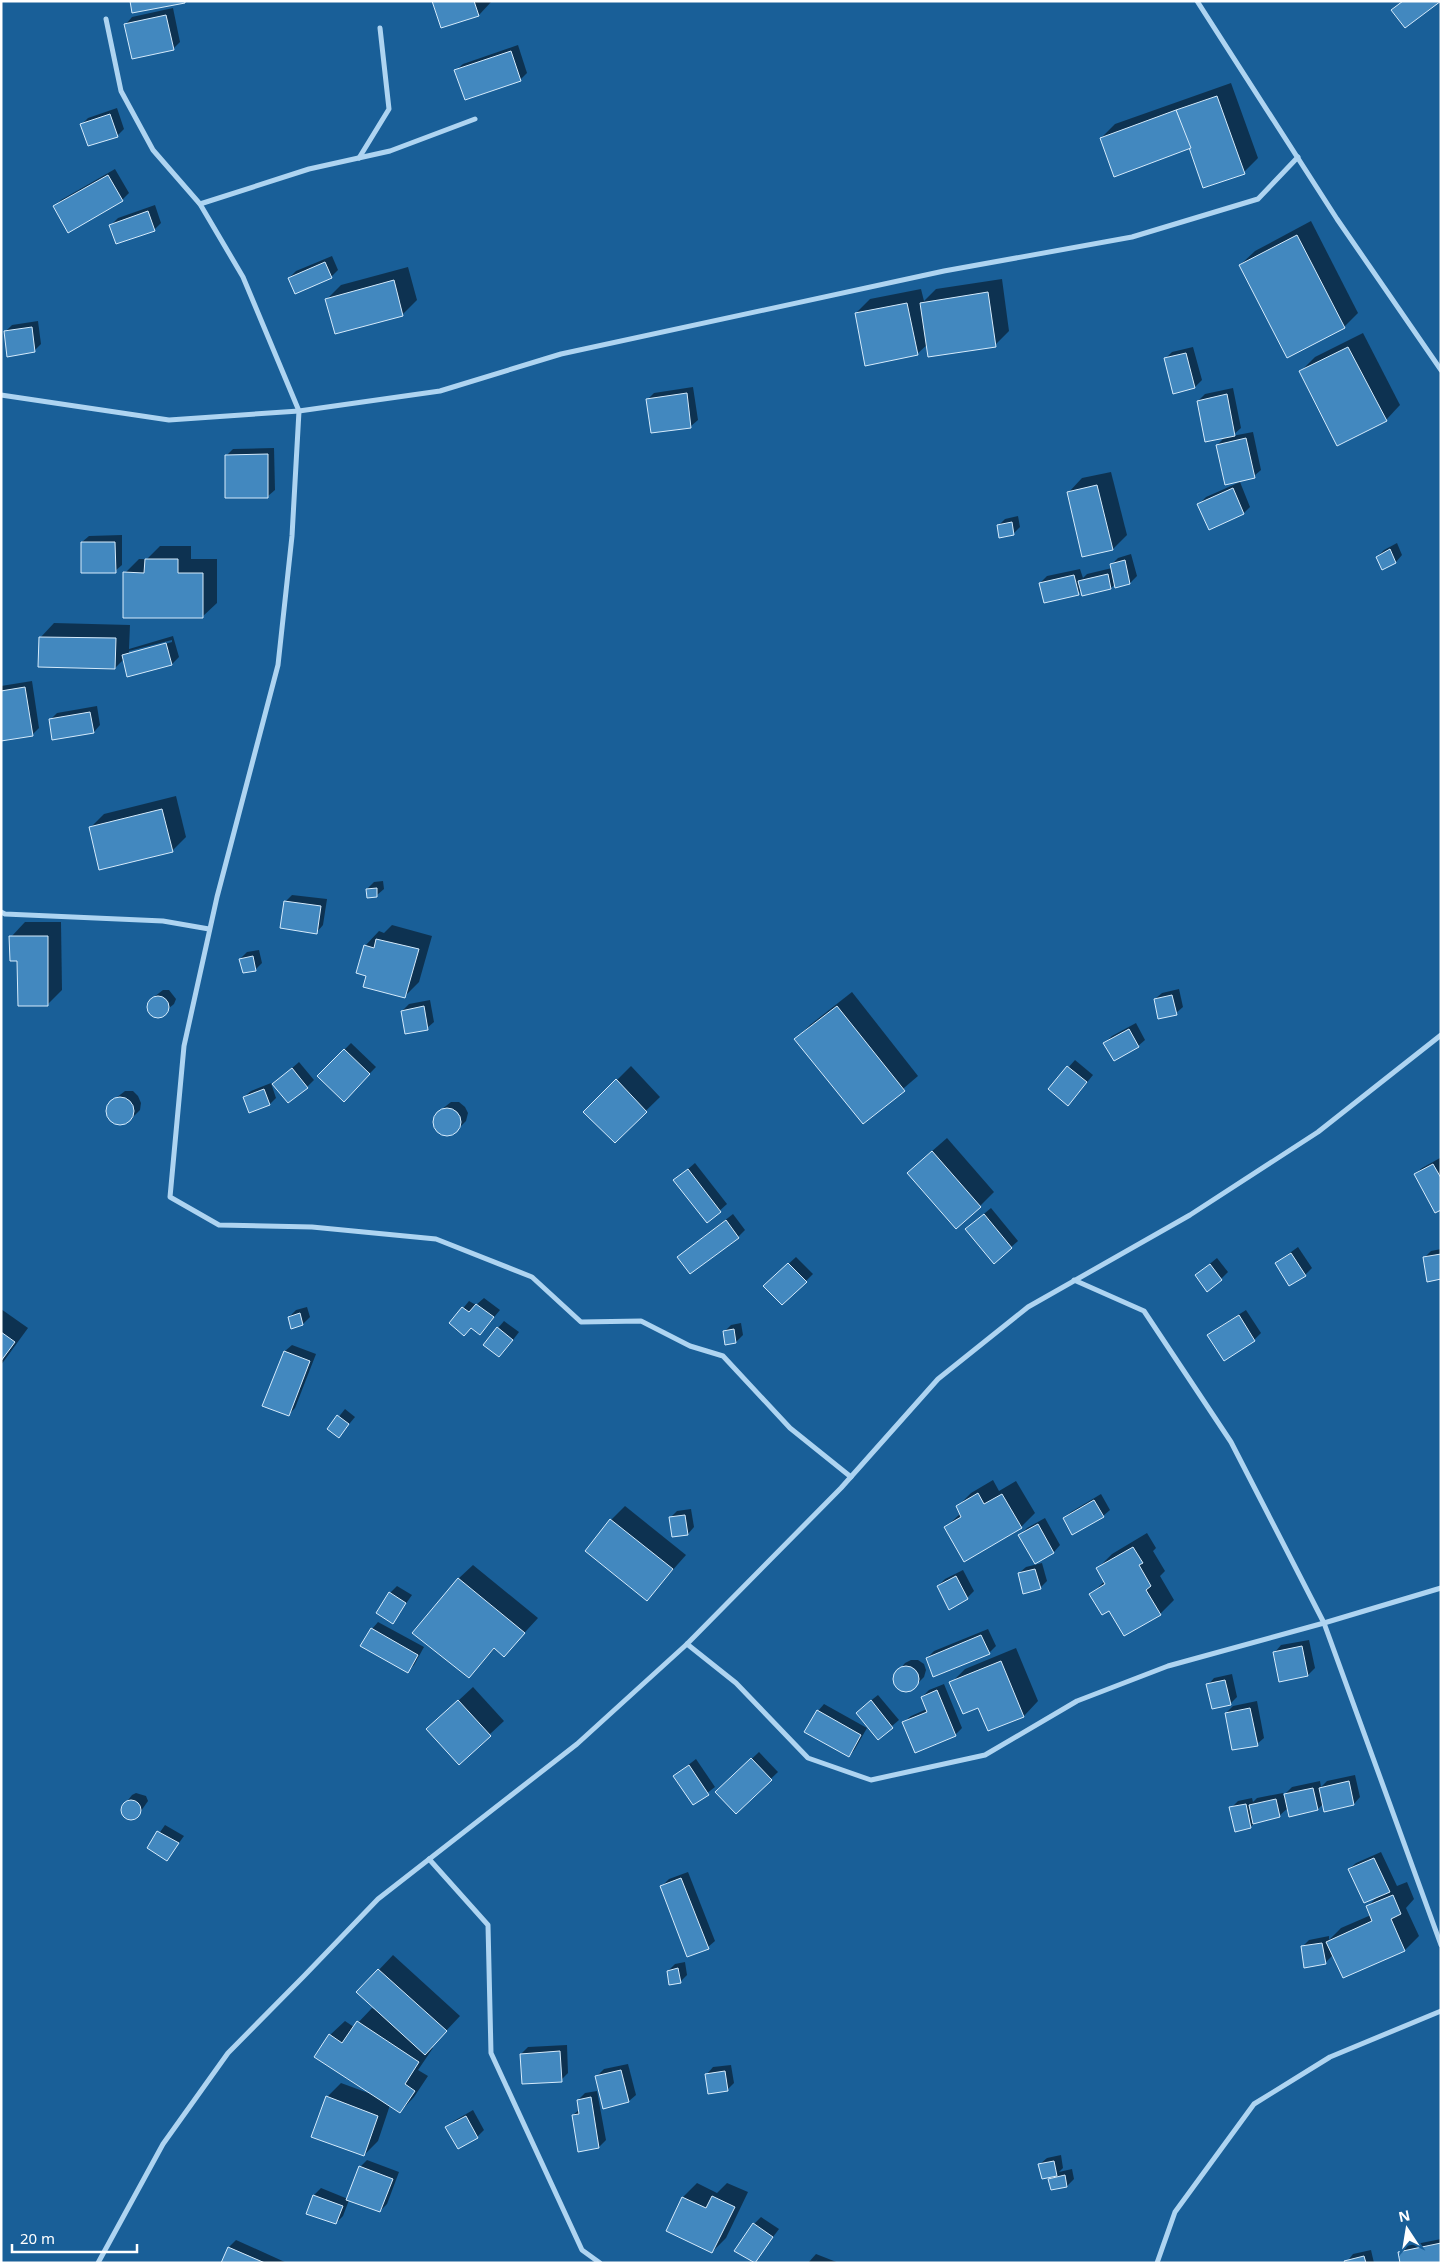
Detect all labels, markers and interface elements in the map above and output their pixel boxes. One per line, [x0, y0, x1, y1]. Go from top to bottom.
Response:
north arrow [1382, 2204, 1432, 2254]
text: N [1397, 2205, 1412, 2226]
scale bar [12, 2222, 138, 2254]
text: 20 m [20, 2228, 55, 2248]

